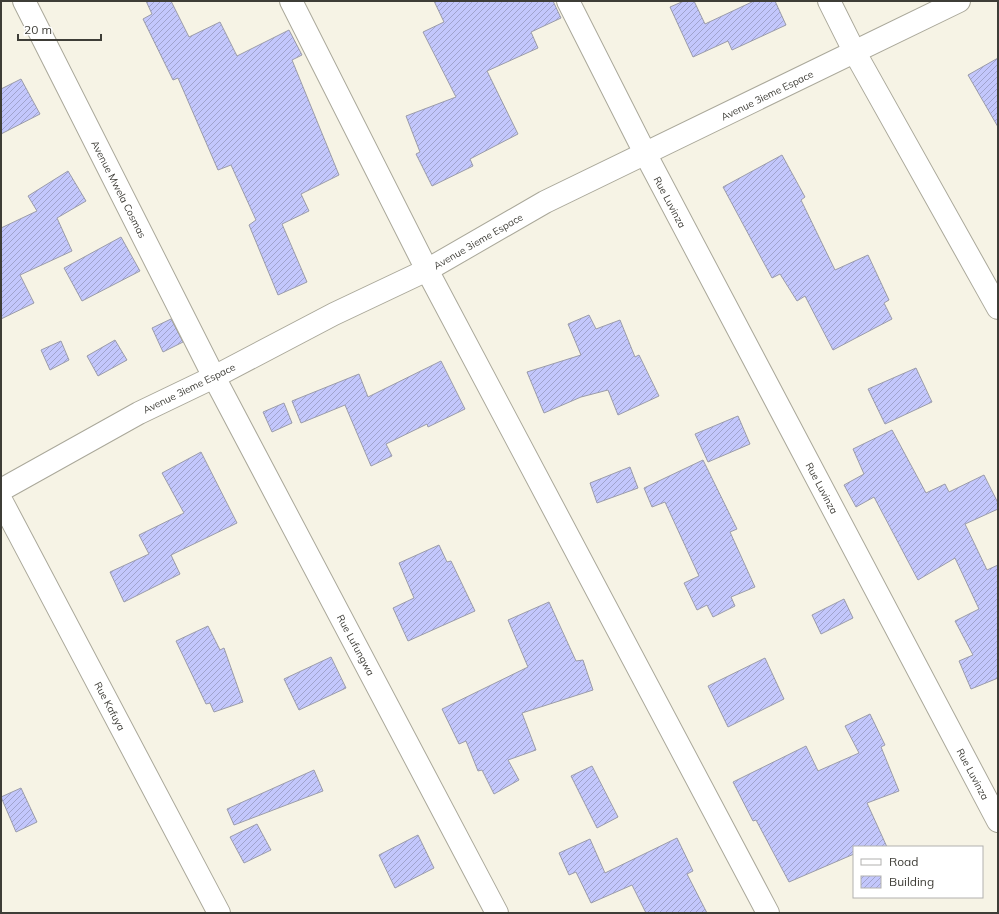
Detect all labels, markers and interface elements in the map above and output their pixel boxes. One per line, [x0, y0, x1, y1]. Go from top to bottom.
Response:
scale bar [18, 16, 101, 42]
text: 20 m [24, 22, 52, 37]
street label: Avenue 3ieme Espace [719, 67, 816, 123]
street label: Avenue Mwela Cosmas [88, 138, 149, 240]
street label: Rue Luvinza [651, 174, 689, 230]
street label: Avenue 3ieme Espace [431, 211, 525, 272]
street label: Avenue 3ieme Espace [141, 360, 238, 416]
street label: Rue Luvinza [803, 460, 841, 516]
street label: Rue Lufungwa [334, 612, 377, 678]
street label: Rue Kafuya [91, 680, 128, 733]
street label: Rue Luvinza [954, 746, 992, 802]
legend [853, 846, 983, 898]
text: Road [889, 854, 918, 869]
text: Building [889, 874, 934, 889]

